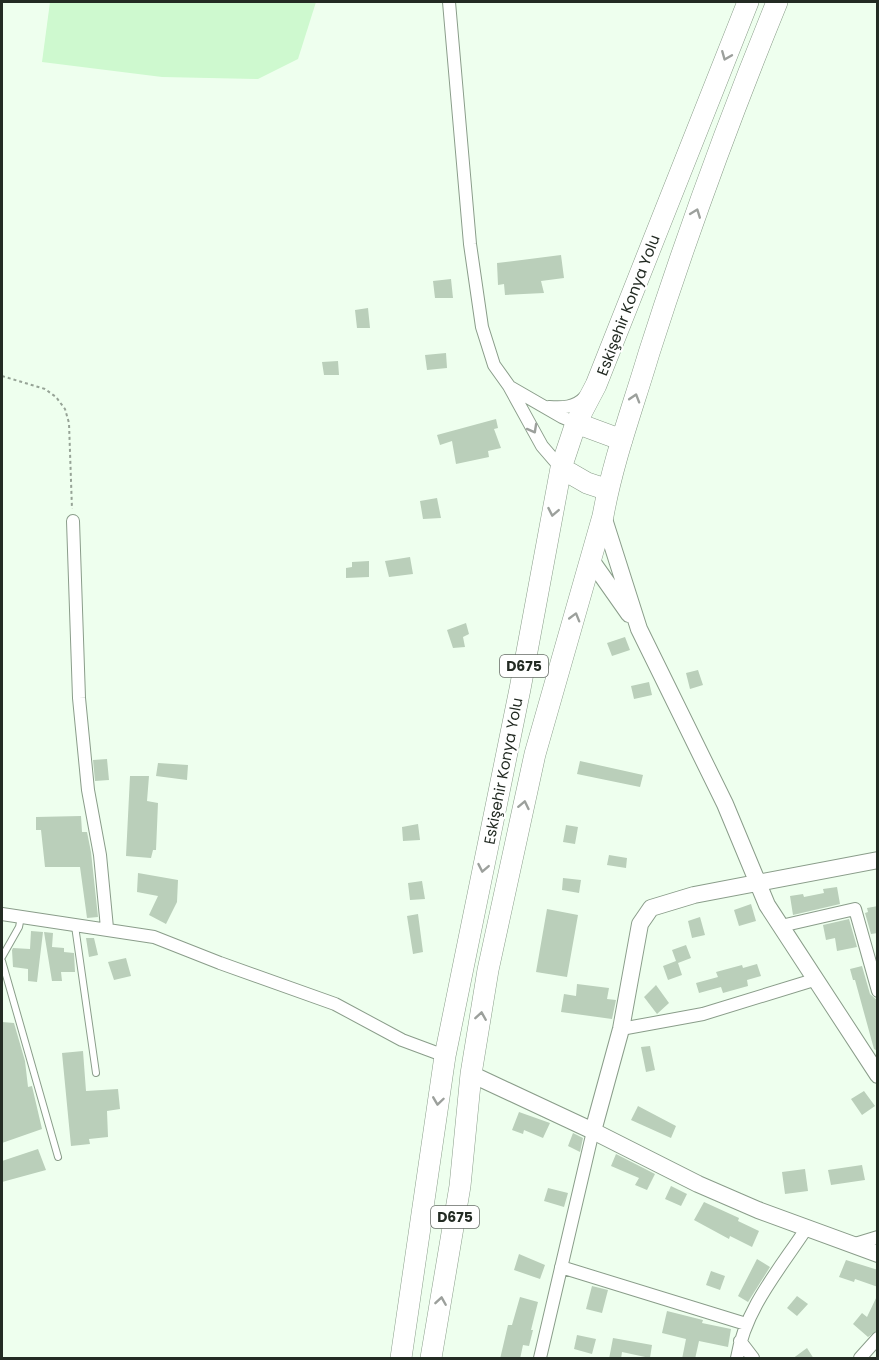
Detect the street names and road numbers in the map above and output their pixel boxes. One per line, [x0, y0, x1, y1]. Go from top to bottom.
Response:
street label: Eskişehir Konya Yolu [591, 232, 665, 378]
road number: D675 [500, 655, 548, 677]
street label: Eskişehir Konya Yolu [478, 696, 528, 846]
road number: D675 [431, 1206, 479, 1228]

